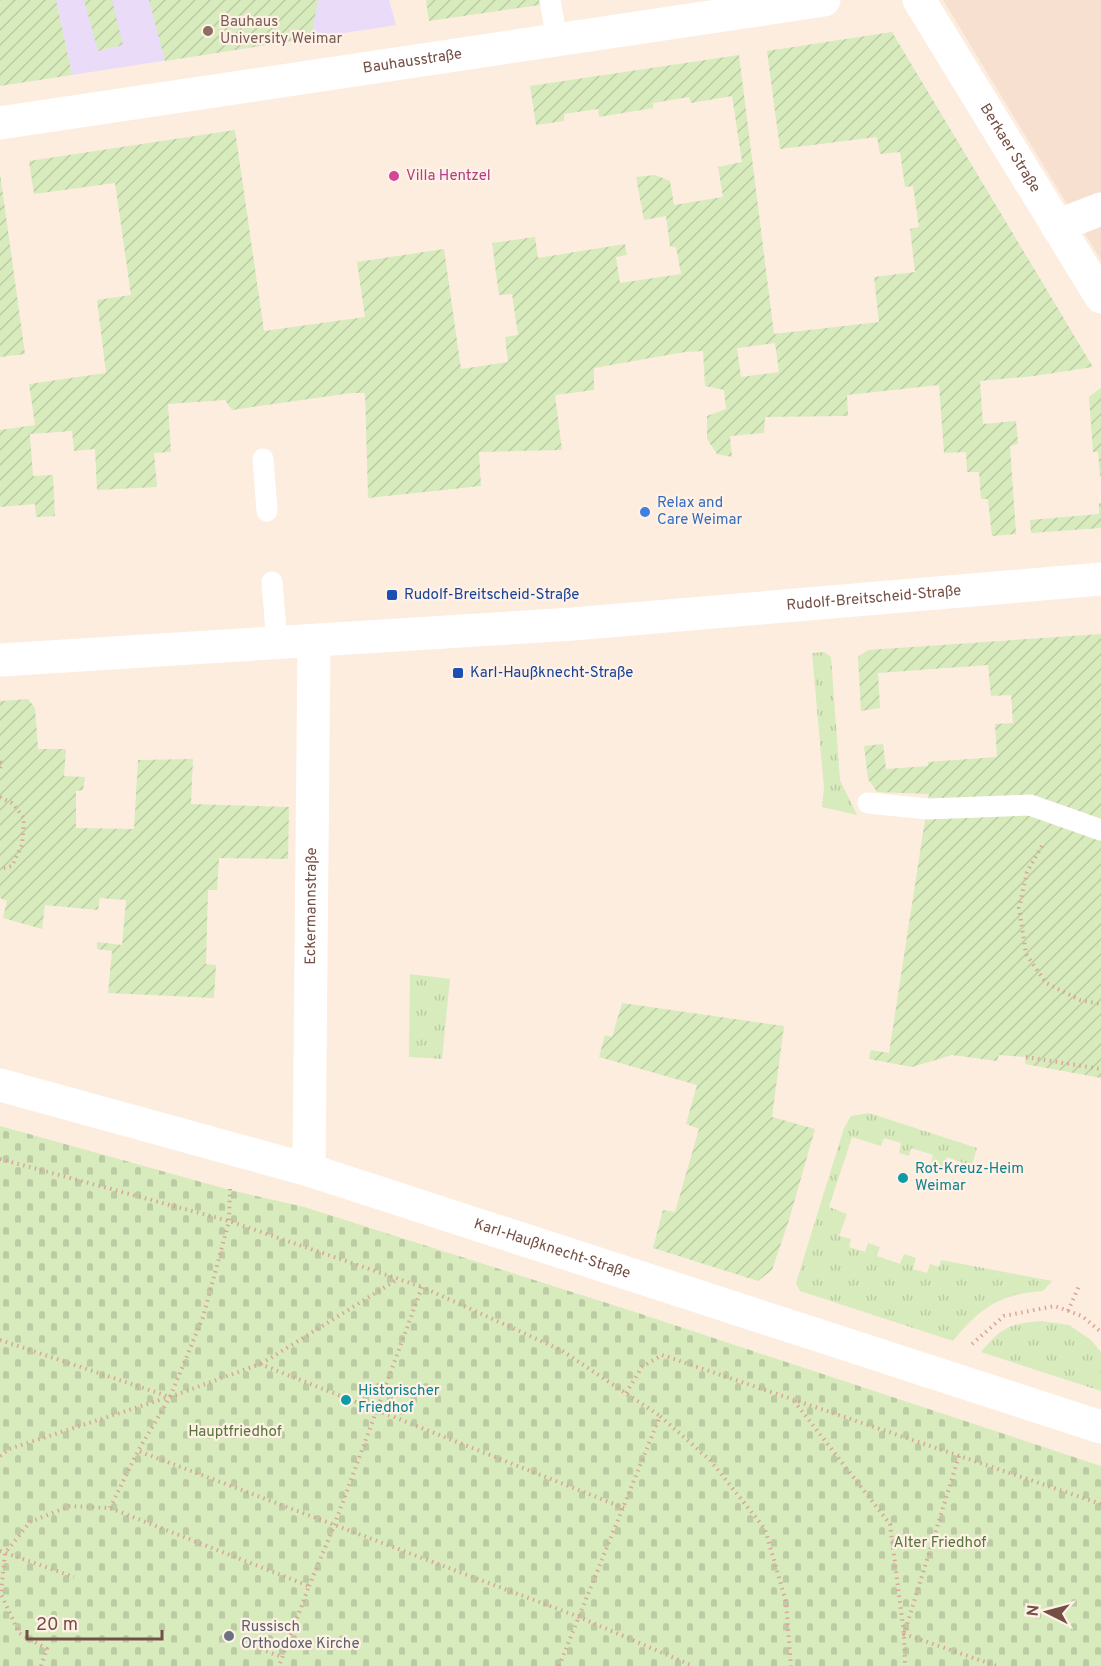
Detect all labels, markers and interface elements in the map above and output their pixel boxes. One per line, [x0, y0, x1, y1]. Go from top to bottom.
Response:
place label: Bauhaus University Weimar [220, 13, 343, 49]
marker: Bauhaus University Weimar [201, 24, 215, 38]
street label: Bauhausstraße [362, 45, 463, 78]
street label: Berkaer Straße [975, 100, 1044, 196]
place label: Villa Hentzel [406, 167, 491, 186]
marker: Villa Hentzel [387, 169, 401, 183]
place label: Relax and Care Weimar [657, 494, 743, 530]
marker: Relax and Care Weimar [638, 505, 652, 519]
street label: Rudolf-Breitscheid-Straße [786, 581, 962, 615]
place label: Rudolf-Breitscheid-Straße [404, 586, 579, 605]
marker: Rudolf-Breitscheid-Straße [385, 588, 399, 602]
place label: Karl-Haußknecht-Straße [470, 664, 633, 683]
marker: Karl-Haußknecht-Straße [451, 666, 465, 680]
street label: Eckermannstraße [301, 847, 322, 965]
place label: Rot-Kreuz-Heim Weimar [915, 1160, 1024, 1196]
marker: Rot-Kreuz-Heim Weimar [896, 1171, 910, 1185]
street label: Karl-Haußknecht-Straße [471, 1215, 633, 1283]
place label: Historischer Friedhof [358, 1382, 440, 1418]
marker: Historischer Friedhof [339, 1393, 353, 1407]
park label: Hauptfriedhof [188, 1423, 282, 1442]
park label: Alter Friedhof [894, 1534, 986, 1553]
north arrow [1017, 1582, 1077, 1642]
scale bar [27, 1603, 162, 1641]
text: N [1024, 1604, 1045, 1617]
text: 20 m [36, 1614, 78, 1637]
place label: Russisch Orthodoxe Kirche [241, 1618, 360, 1654]
marker: Russisch Orthodoxe Kirche [222, 1629, 236, 1643]

